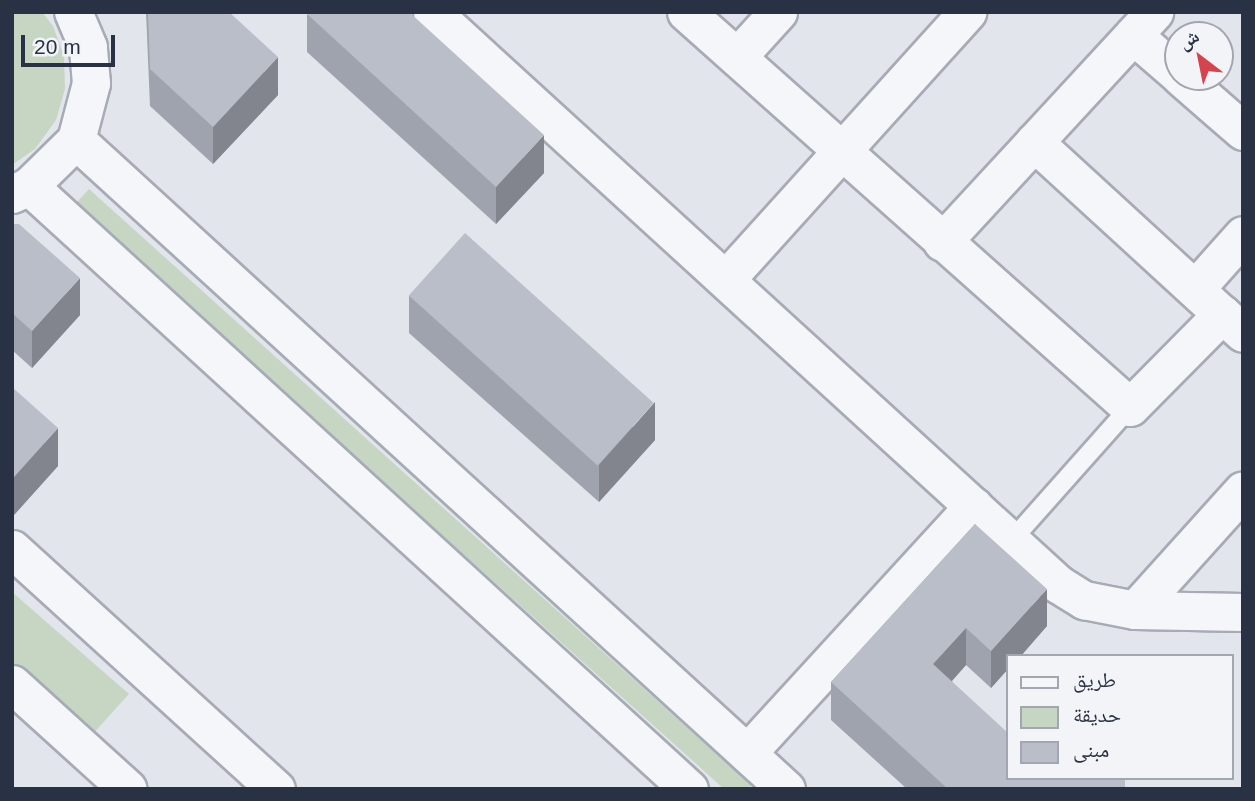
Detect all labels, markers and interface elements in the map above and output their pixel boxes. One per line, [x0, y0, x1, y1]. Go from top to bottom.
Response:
scale bar [24, 21, 119, 65]
north arrow [1164, 21, 1234, 91]
text: ش [1175, 25, 1203, 54]
text: 20 m [34, 35, 81, 58]
legend [1006, 654, 1234, 780]
text: طريق [1073, 668, 1116, 691]
text: حديقة [1073, 703, 1121, 726]
text: مبنى [1073, 738, 1109, 761]

